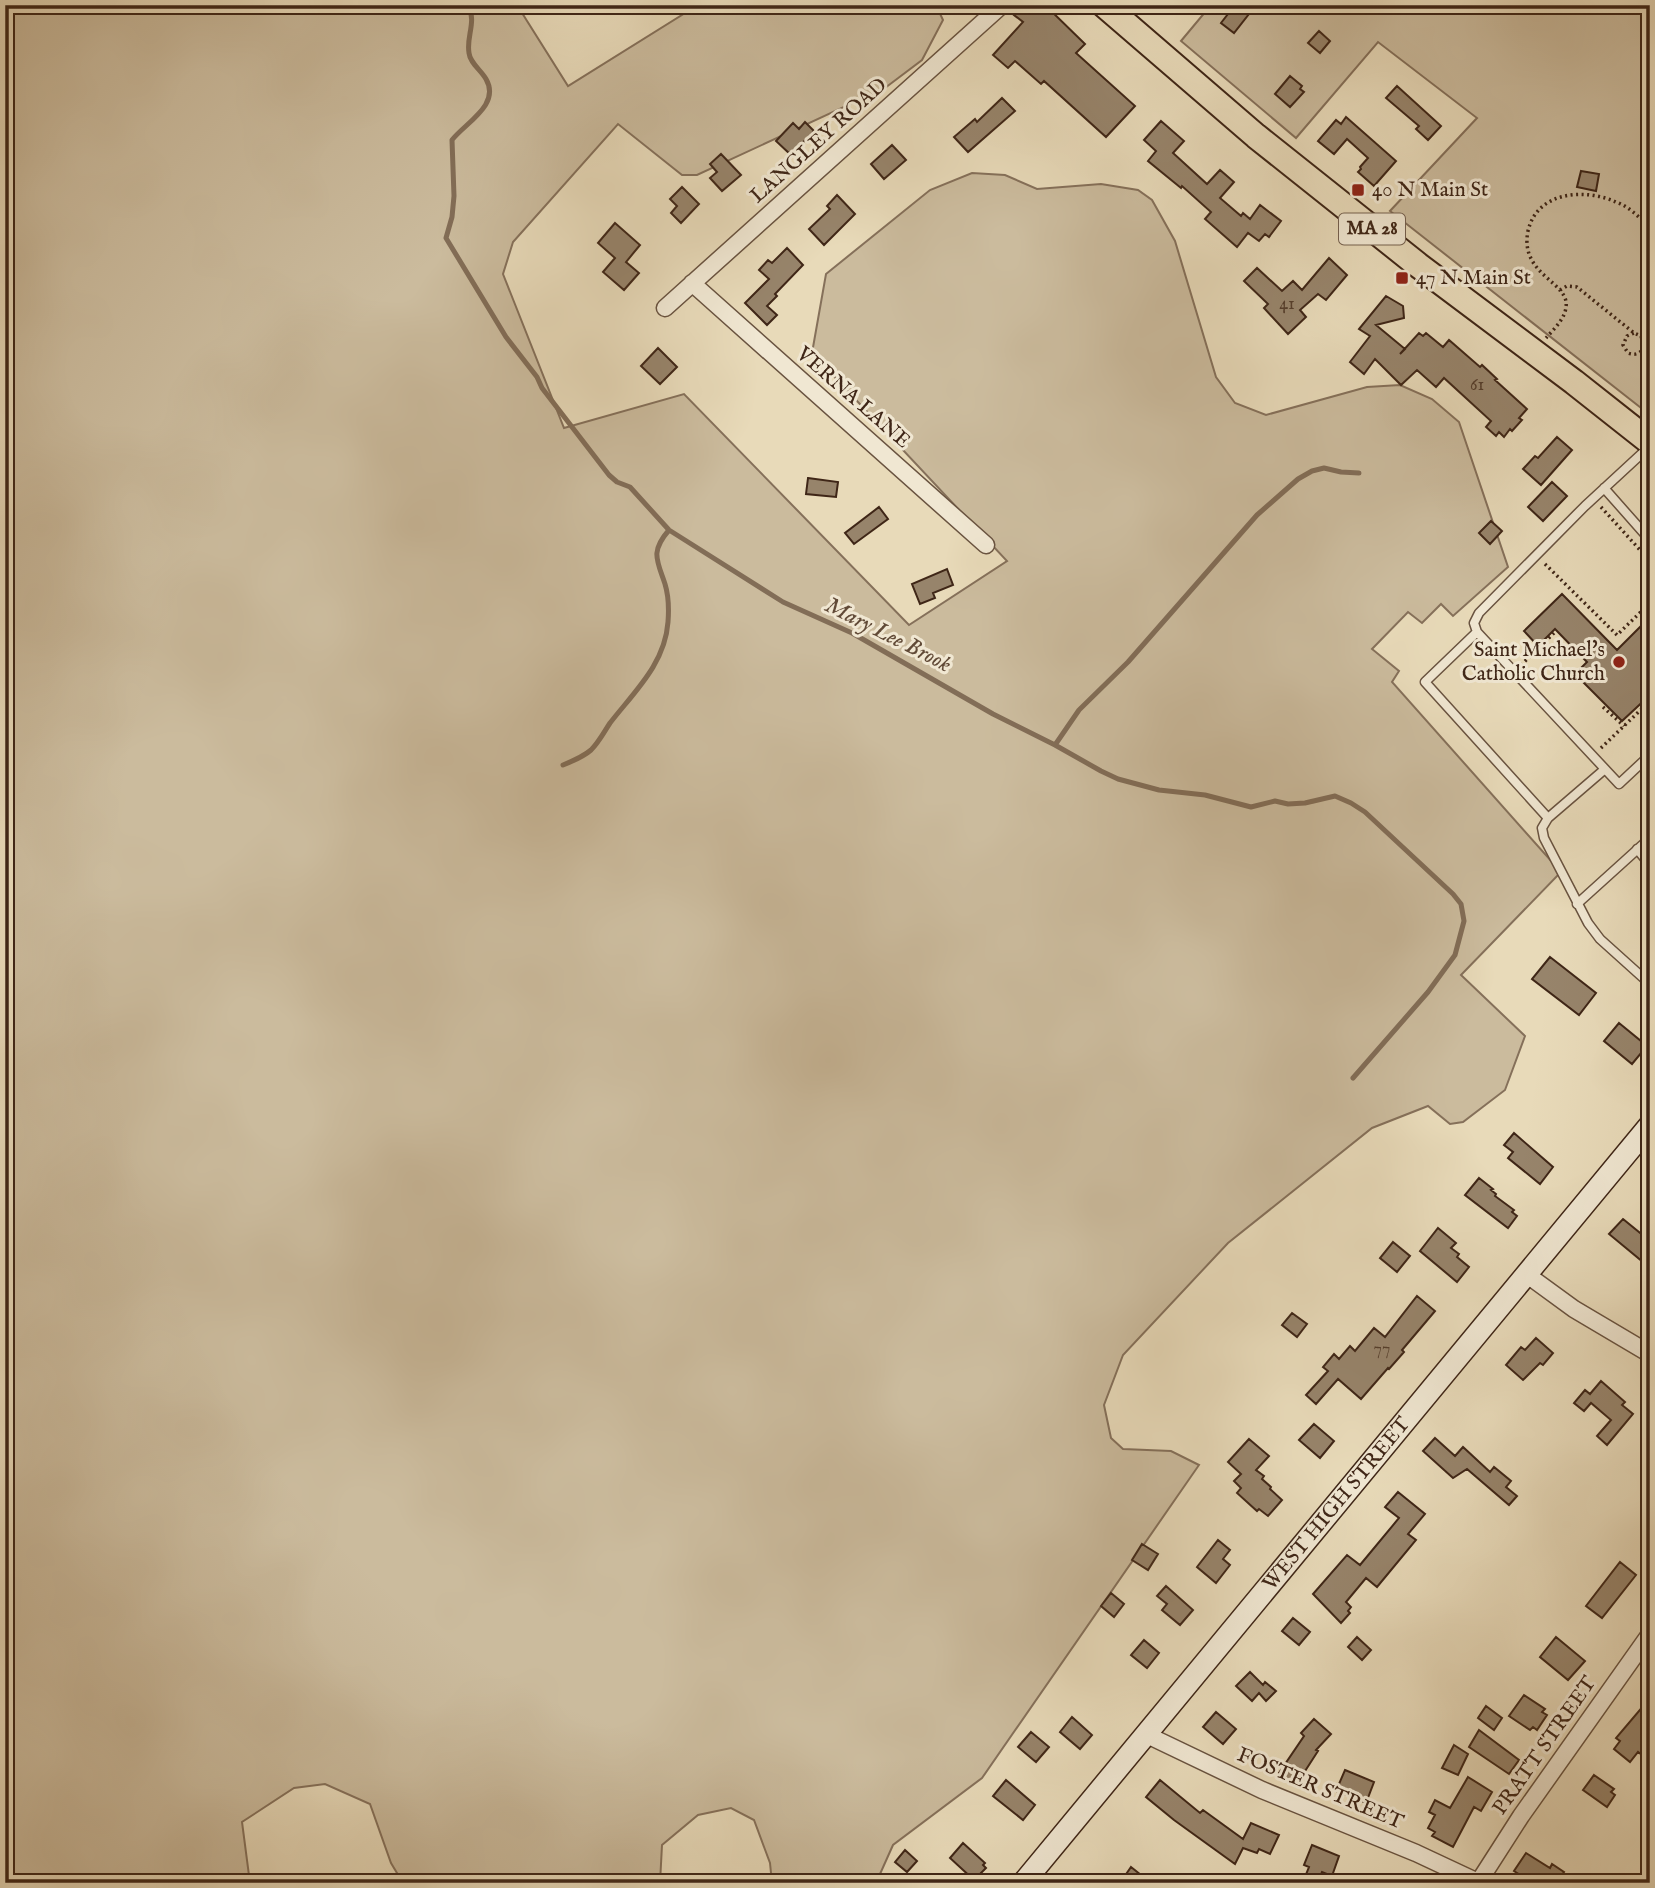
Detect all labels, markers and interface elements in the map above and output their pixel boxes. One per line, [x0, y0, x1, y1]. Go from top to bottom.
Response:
street label: LANGLEY ROAD [745, 72, 893, 210]
place label: 40 N Main St [1372, 177, 1488, 204]
marker: 40 N Main St [1350, 182, 1366, 198]
road number: MA 28 [1339, 214, 1405, 244]
place label: 47 N Main St [1416, 265, 1531, 292]
marker: 47 N Main St [1394, 270, 1410, 286]
house number: 41 [1279, 293, 1295, 316]
street label: VERNA LANE [790, 340, 916, 455]
house number: 61 [1470, 374, 1484, 397]
water label: Mary Lee Brook [820, 591, 956, 679]
place label: Saint Michael's Catholic Church [1462, 637, 1605, 688]
marker: Saint Michael's Catholic Church [1611, 654, 1627, 670]
house number: 77 [1374, 1338, 1390, 1361]
street label: WEST HIGH STREET [1257, 1411, 1417, 1596]
street label: PRATT STREET [1487, 1671, 1603, 1821]
street label: FOSTER STREET [1233, 1742, 1408, 1836]

